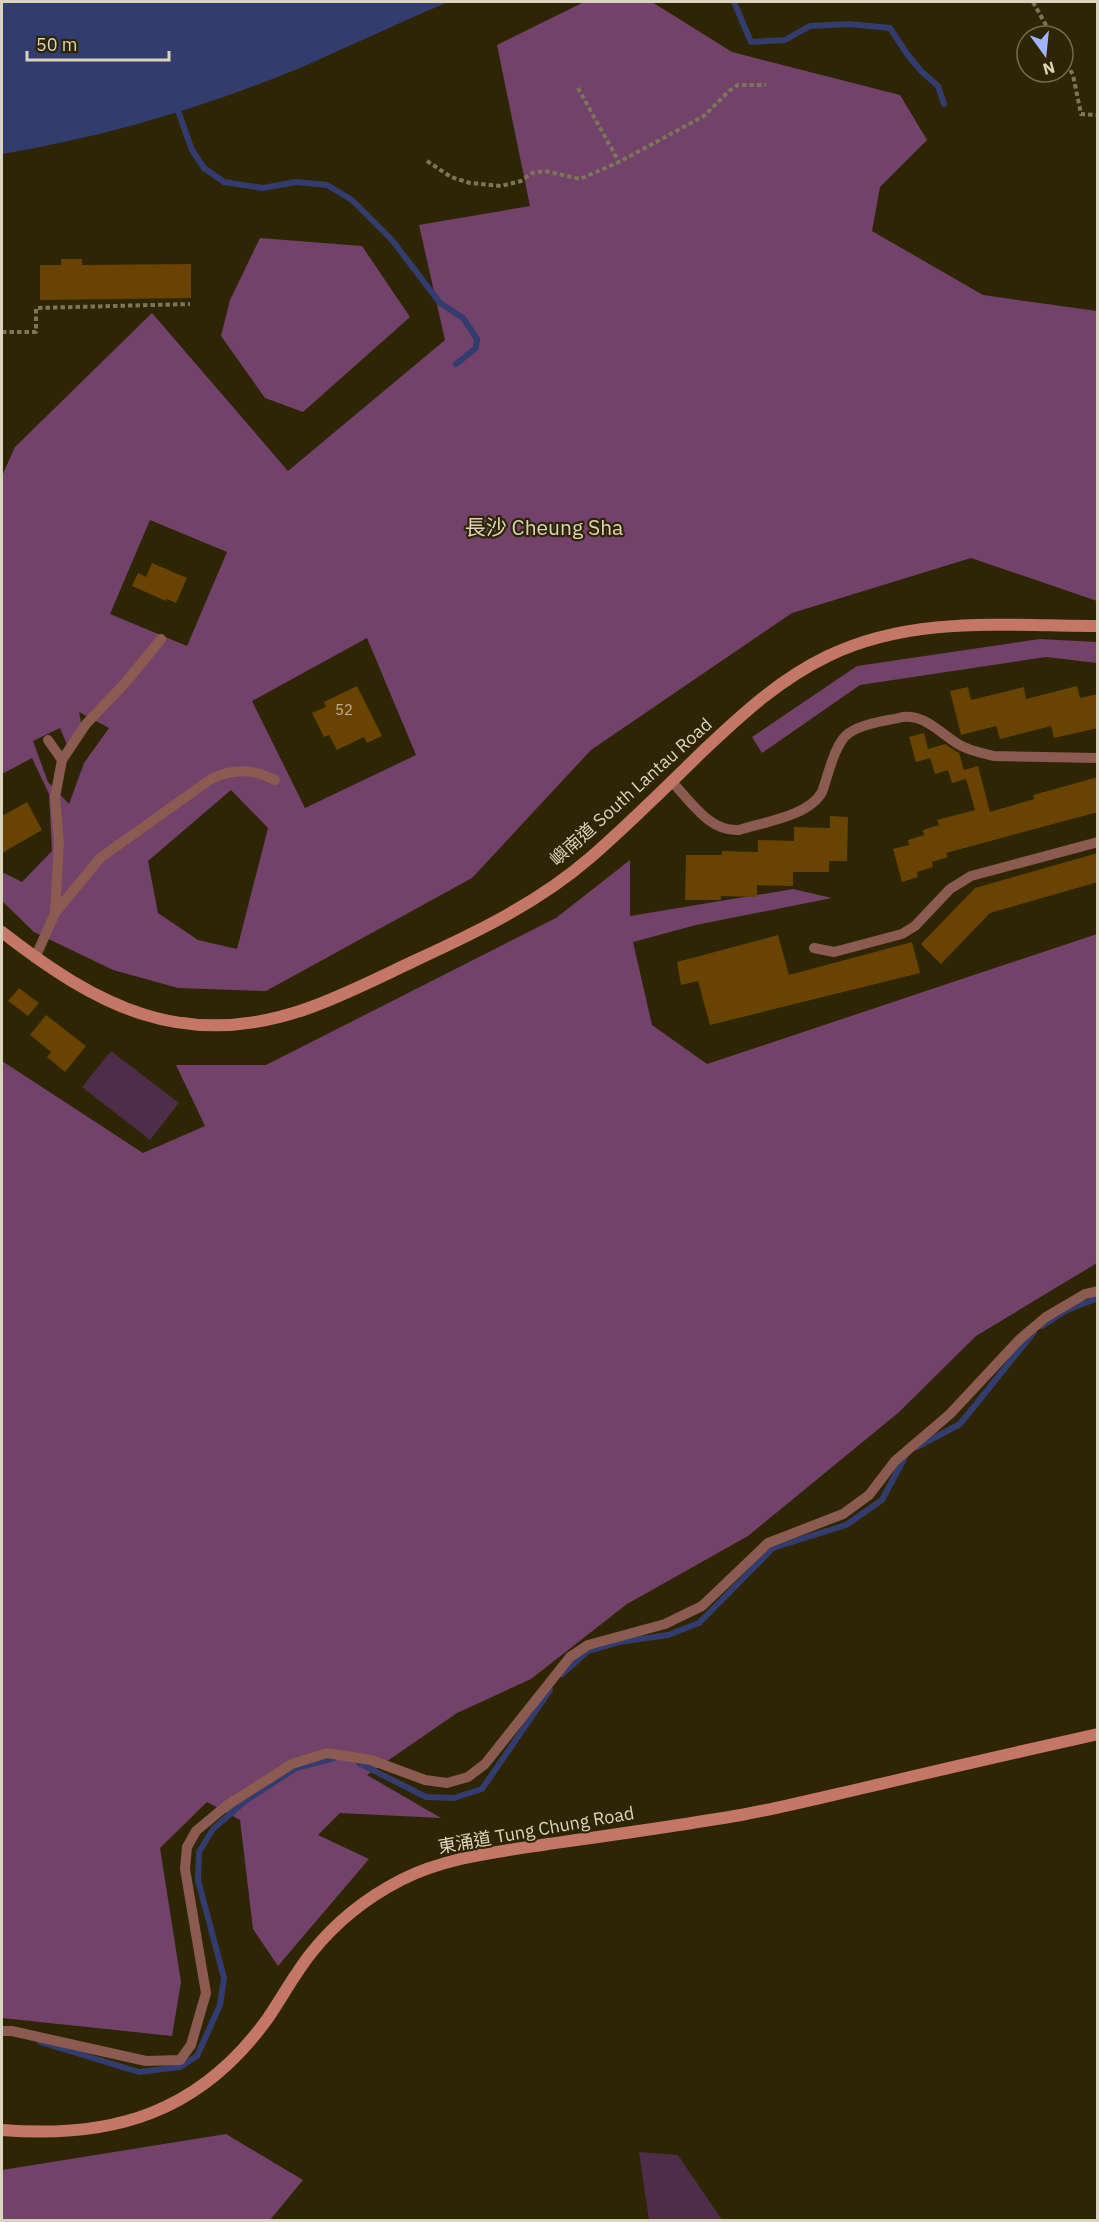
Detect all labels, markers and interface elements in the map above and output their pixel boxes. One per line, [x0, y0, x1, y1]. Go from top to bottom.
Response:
scale bar [27, 24, 170, 62]
north arrow [1015, 24, 1075, 84]
text: 50 m [36, 33, 78, 56]
text: N [1041, 57, 1057, 80]
district label: 長沙 Cheung Sha [465, 513, 623, 541]
house number: 52 [335, 700, 353, 719]
street label: 嶼南道 South Lantau Road [545, 713, 717, 871]
street label: 東涌道 Tung Chung Road [436, 1801, 636, 1858]

